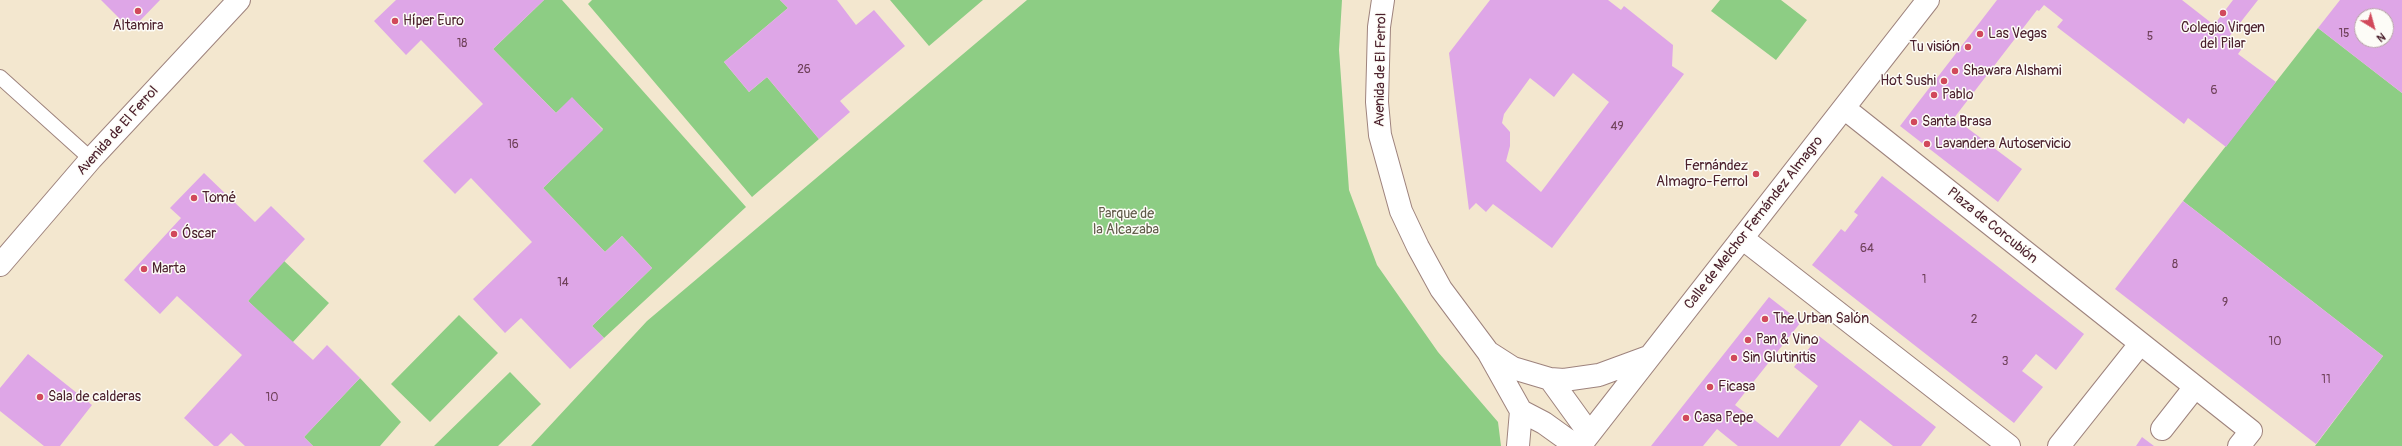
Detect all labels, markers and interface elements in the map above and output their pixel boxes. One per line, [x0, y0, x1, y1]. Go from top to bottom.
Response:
marker: Altamira [133, 6, 143, 16]
marker: Colegio Virgen del Pilar [2218, 8, 2228, 18]
north arrow [2354, 8, 2394, 48]
place label: Híper Euro [403, 13, 464, 29]
street label: Avenida de El Ferrol [1372, 13, 1390, 127]
marker: Híper Euro [390, 16, 400, 26]
place label: Altamira [112, 18, 164, 34]
place label: Colegio Virgen del Pilar [2181, 20, 2265, 52]
place label: Las Vegas [1988, 26, 2047, 42]
house number: 15 [2338, 27, 2350, 41]
marker: Las Vegas [1975, 29, 1985, 39]
house number: 5 [2147, 30, 2153, 44]
text: N [2374, 30, 2388, 45]
house number: 18 [457, 37, 467, 51]
place label: Tu visión [1909, 39, 1960, 55]
marker: Tu visión [1963, 42, 1973, 52]
house number: 26 [797, 63, 811, 77]
place label: Shawara Alshami [1963, 63, 2061, 79]
marker: Shawara Alshami [1950, 66, 1960, 76]
place label: Hot Sushi [1880, 73, 1936, 89]
marker: Hot Sushi [1939, 76, 1949, 86]
street label: Avenida de El Ferrol [74, 83, 162, 179]
house number: 6 [2211, 84, 2217, 98]
place label: Pablo [1942, 87, 1973, 103]
marker: Pablo [1929, 90, 1939, 100]
place label: Santa Brasa [1922, 114, 1991, 130]
marker: Santa Brasa [1909, 117, 1919, 127]
house number: 49 [1610, 120, 1624, 134]
street label: Calle de Melchor Fernández Almagro [1681, 133, 1827, 313]
place label: Lavandera Autoservicio [1935, 136, 2071, 152]
house number: 16 [507, 138, 519, 152]
marker: Lavandera Autoservicio [1922, 139, 1932, 149]
place label: Fernández Almagro-Ferrol [1656, 158, 1748, 190]
marker: Fernández Almagro-Ferrol [1751, 169, 1761, 179]
street label: Plaza de Corcubión [1943, 184, 2041, 268]
place label: Tomé [202, 190, 236, 206]
marker: Tomé [189, 193, 199, 203]
park label: Parque de la Alcazaba [1093, 206, 1159, 238]
place label: Óscar [182, 226, 216, 242]
marker: Óscar [169, 229, 179, 239]
house number: 64 [1860, 242, 1874, 256]
house number: 8 [2172, 258, 2178, 272]
place label: Marta [152, 261, 186, 277]
marker: Marta [139, 264, 149, 274]
house number: 1 [1922, 273, 1926, 287]
house number: 14 [557, 276, 569, 290]
house number: 9 [2222, 296, 2228, 310]
place label: The Urban Salón [1773, 311, 1869, 327]
house number: 2 [1971, 313, 1977, 327]
marker: The Urban Salón [1760, 314, 1770, 324]
place label: Pan & Vino [1756, 332, 1818, 348]
marker: Pan & Vino [1743, 335, 1753, 345]
house number: 10 [2269, 335, 2281, 349]
place label: Sin Glutinitis [1742, 350, 1816, 366]
marker: Sin Glutinitis [1729, 353, 1739, 363]
house number: 3 [2002, 355, 2008, 369]
house number: 11 [2321, 373, 2331, 387]
place label: Ficasa [1718, 379, 1755, 395]
marker: Ficasa [1705, 382, 1715, 392]
place label: Sala de calderas [48, 389, 141, 405]
house number: 10 [266, 391, 278, 405]
marker: Sala de calderas [35, 392, 45, 402]
place label: Casa Pepe [1694, 410, 1753, 426]
marker: Casa Pepe [1681, 413, 1691, 423]

